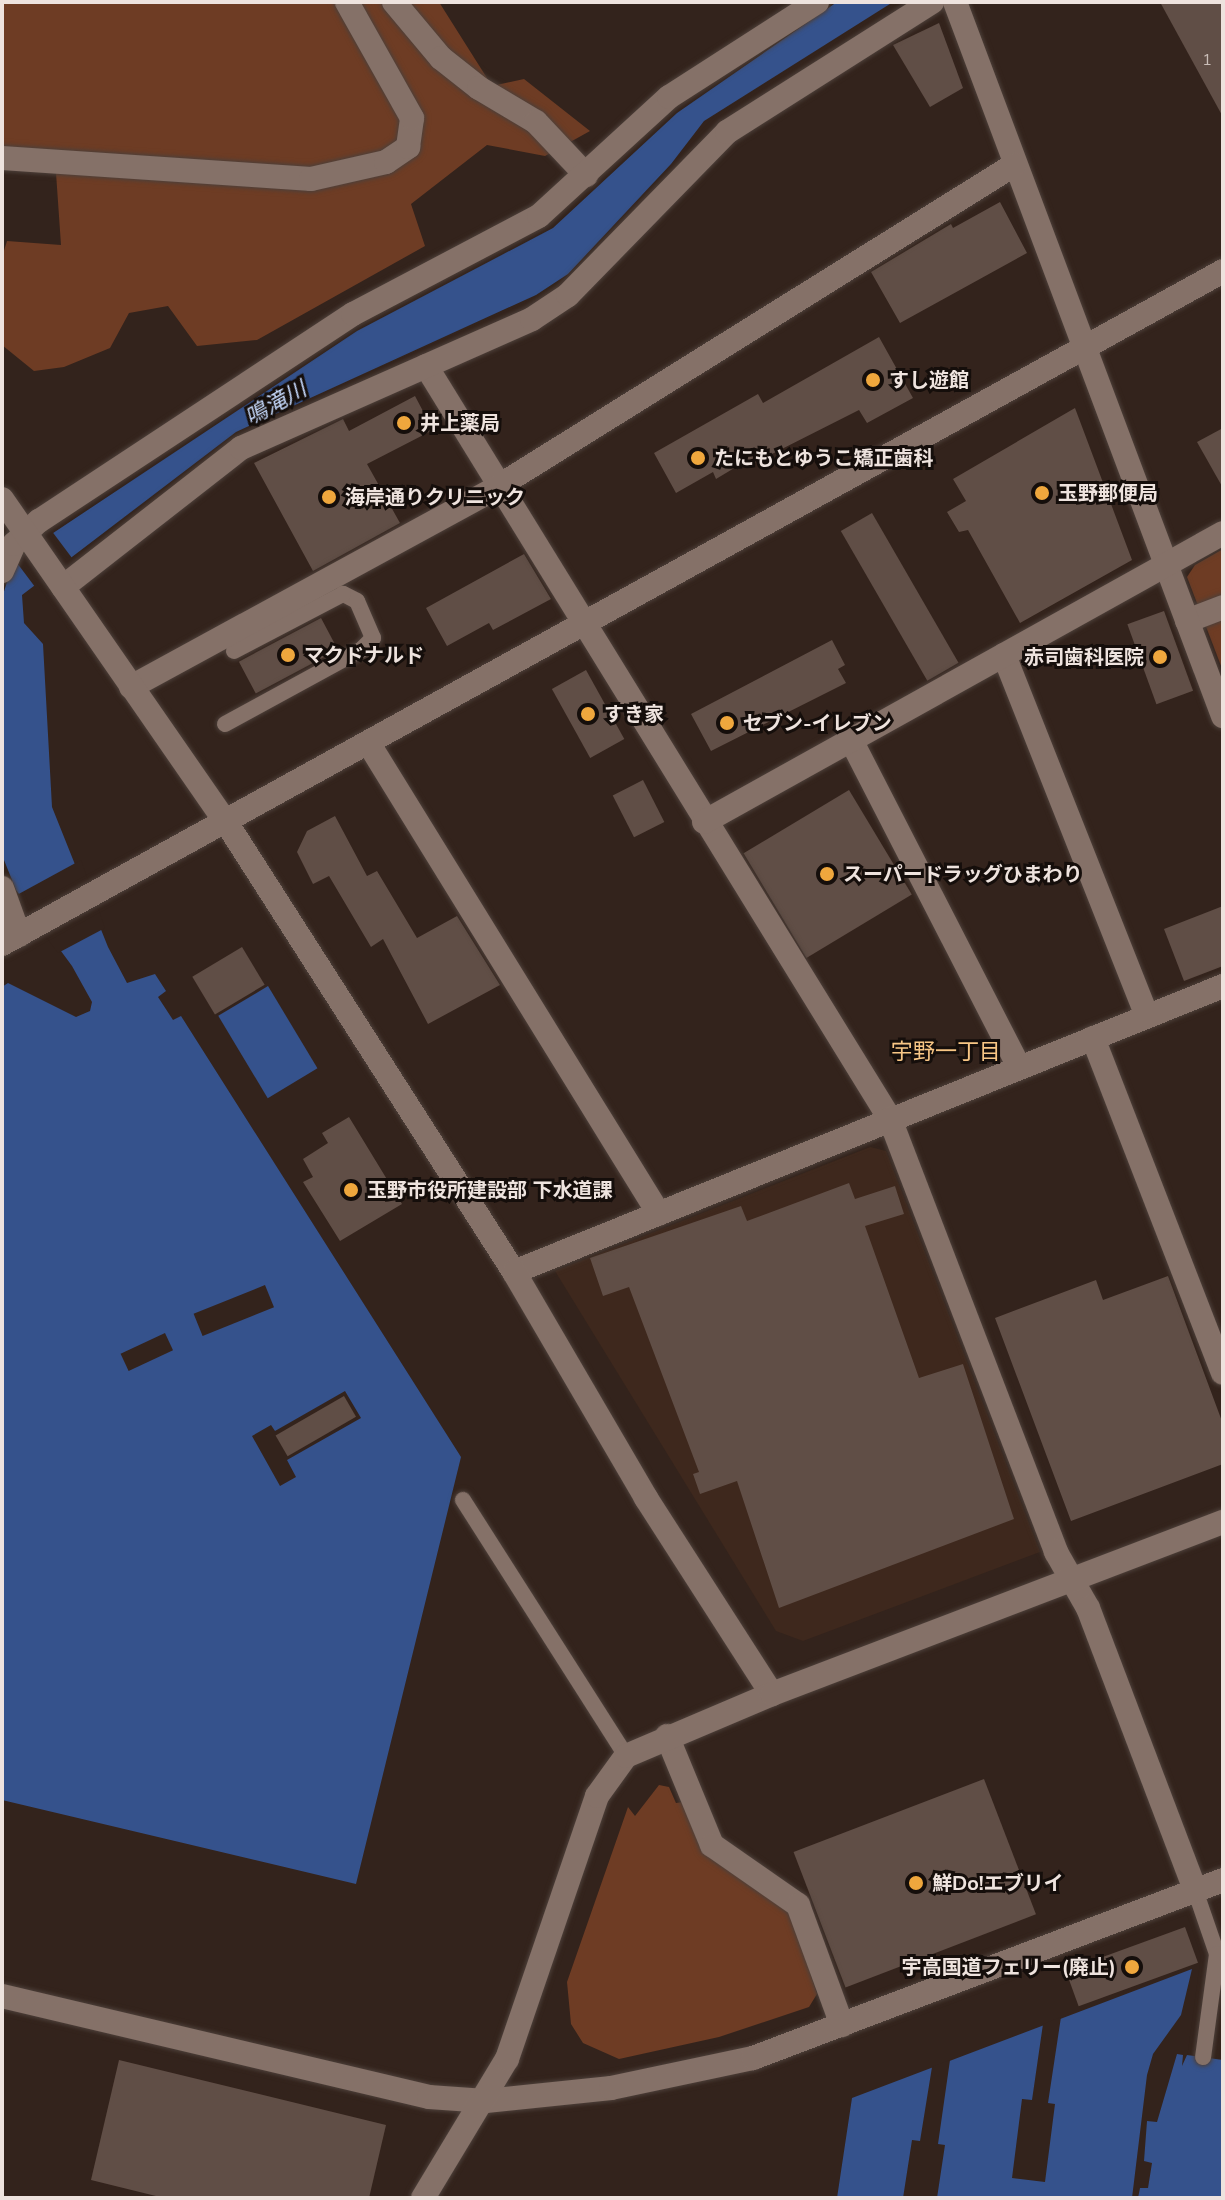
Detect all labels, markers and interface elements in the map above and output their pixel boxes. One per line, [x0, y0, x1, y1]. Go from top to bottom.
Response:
house number: 1 [1202, 50, 1212, 70]
place label: すし遊館 [889, 368, 969, 392]
marker: すし遊館 [864, 371, 882, 389]
water label: 鳴滝川 [241, 376, 311, 432]
place label: 井上薬局 [420, 411, 500, 435]
marker: 井上薬局 [395, 414, 413, 432]
place label: たにもとゆうこ矯正歯科 [714, 446, 934, 470]
marker: たにもとゆうこ矯正歯科 [689, 449, 707, 467]
place label: 玉野郵便局 [1058, 481, 1158, 505]
marker: 玉野郵便局 [1033, 484, 1051, 502]
place label: 海岸通りクリニック [345, 485, 525, 509]
marker: 海岸通りクリニック [320, 488, 338, 506]
place label: マクドナルド [304, 643, 424, 667]
place label: 赤司歯科医院 [1024, 645, 1144, 669]
marker: マクドナルド [279, 646, 297, 664]
marker: 赤司歯科医院 [1151, 648, 1169, 666]
place label: すき家 [604, 702, 664, 726]
marker: すき家 [579, 705, 597, 723]
place label: セブン-イレブン [743, 711, 892, 735]
marker: セブン-イレブン [718, 714, 736, 732]
place label: スーパードラッグひまわり [843, 862, 1083, 886]
marker: スーパードラッグひまわり [818, 865, 836, 883]
district label: 宇野一丁目 [891, 1040, 1001, 1066]
place label: 玉野市役所建設部 下水道課 [367, 1178, 612, 1202]
marker: 玉野市役所建設部 下水道課 [342, 1181, 360, 1199]
place label: 鮮Do!エブリイ [932, 1871, 1064, 1895]
marker: 鮮Do!エブリイ [907, 1874, 925, 1892]
place label: 宇高国道フェリー(廃止) [902, 1955, 1116, 1979]
marker: 宇高国道フェリー(廃止) [1123, 1958, 1141, 1976]

